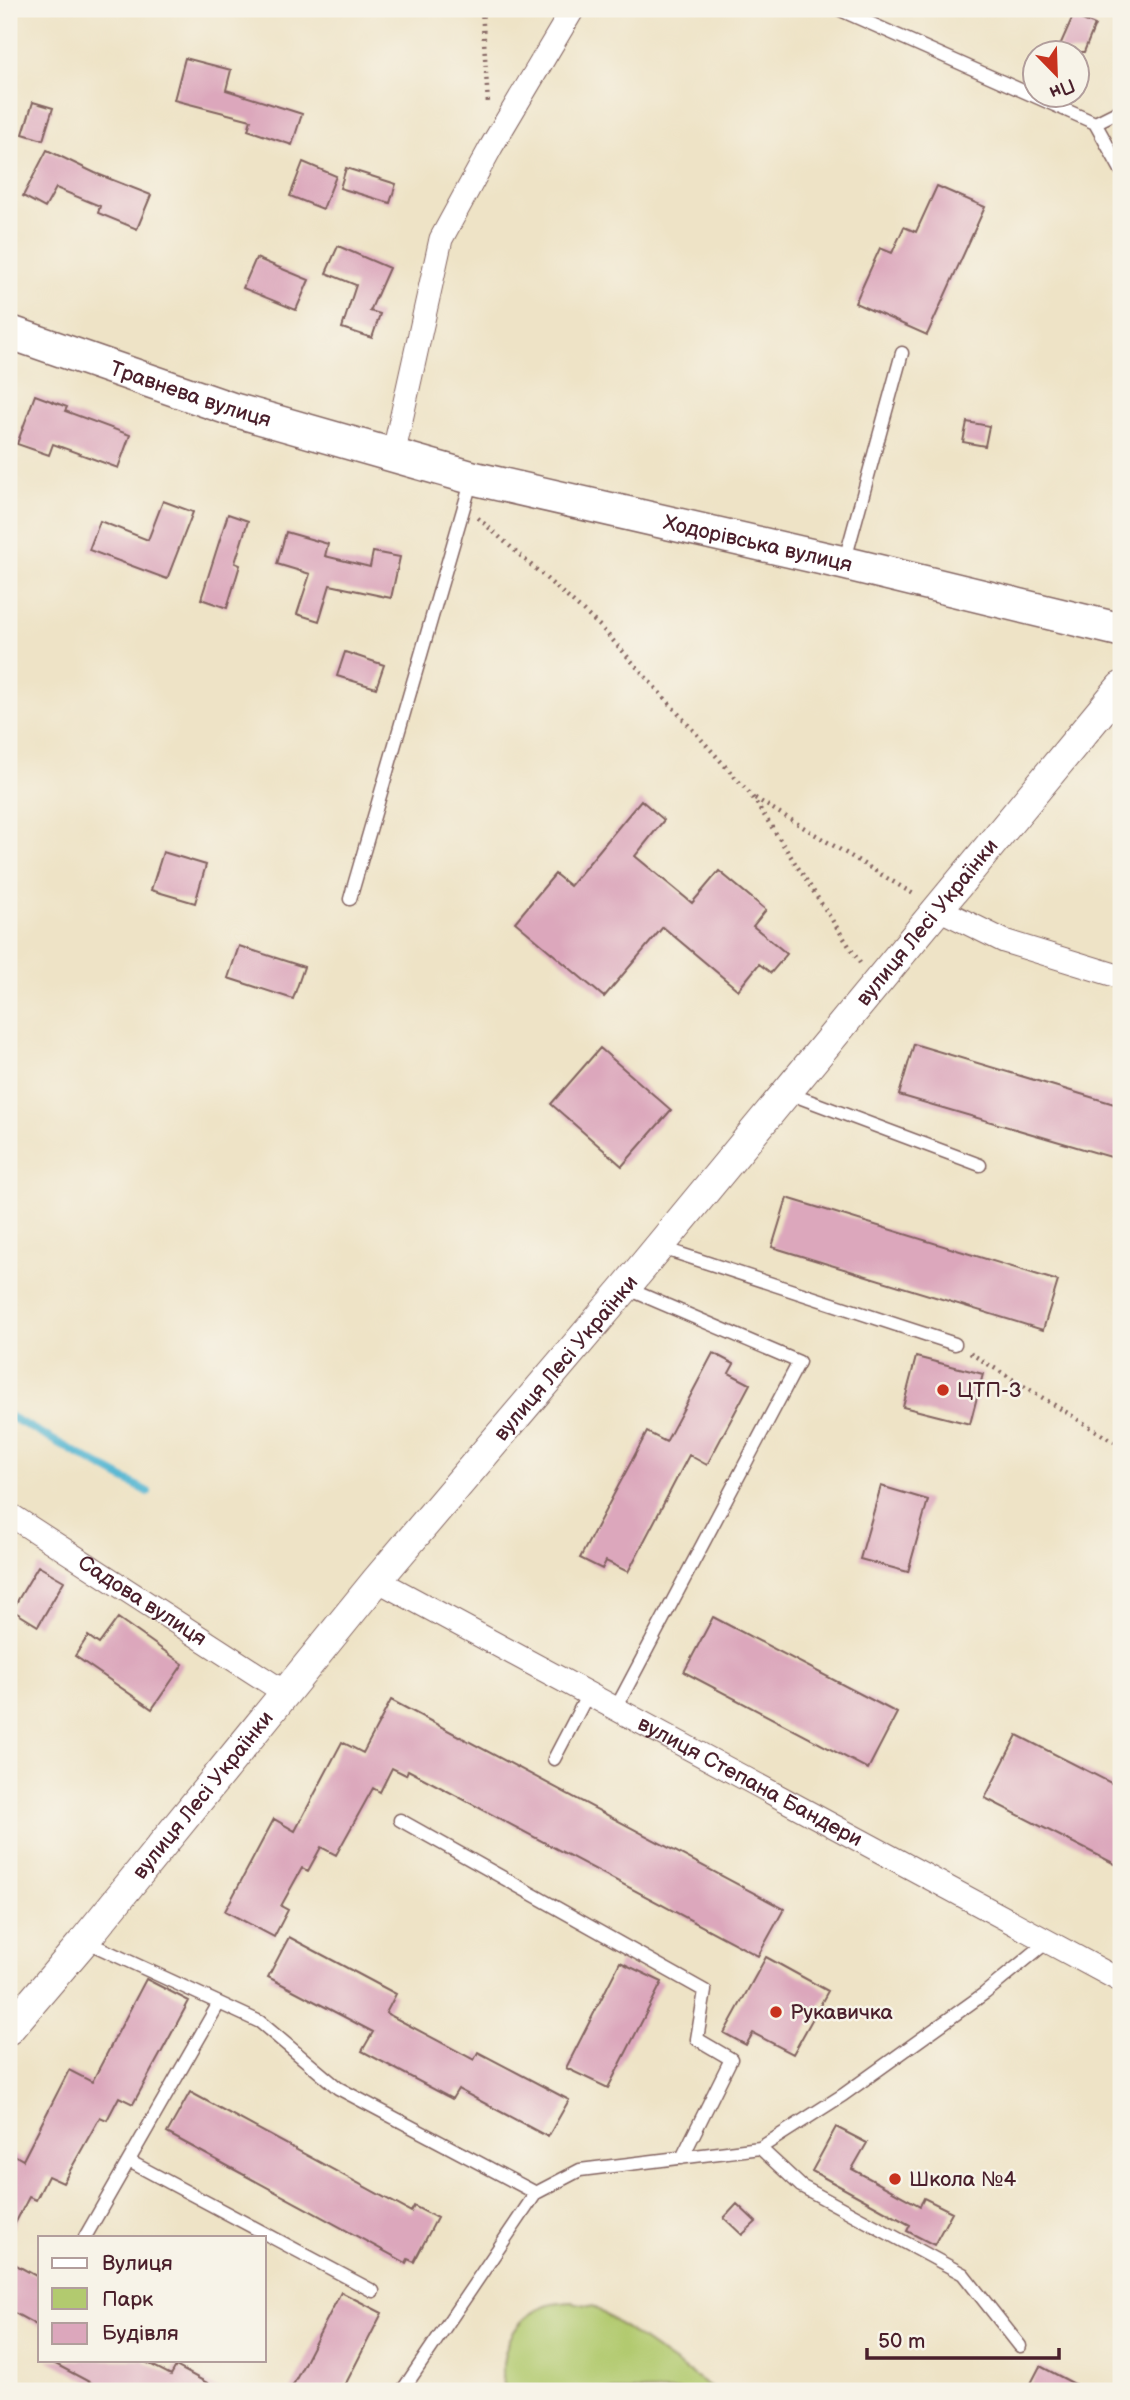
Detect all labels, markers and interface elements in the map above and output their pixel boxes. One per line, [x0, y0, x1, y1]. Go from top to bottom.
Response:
north arrow [1021, 38, 1092, 108]
text: Пн [1046, 73, 1078, 104]
street label: Травнева вулиця [107, 355, 274, 432]
street label: Ходорівська вулиця [661, 510, 855, 577]
street label: вулиця Лесі Українки [851, 834, 1003, 1011]
street label: вулиця Лесі Українки [488, 1270, 643, 1446]
place label: ЦТП-3 [957, 1378, 1022, 1403]
marker: ЦТП-3 [935, 1382, 951, 1398]
street label: Садова вулиця [74, 1550, 211, 1651]
street label: вулиця Лесі Українки [127, 1706, 278, 1884]
street label: вулиця Степана Бандери [634, 1711, 867, 1852]
place label: Рукавичка [790, 2000, 894, 2025]
marker: Рукавичка [768, 2004, 784, 2020]
place label: Школа №4 [909, 2167, 1016, 2192]
marker: Школа №4 [887, 2171, 903, 2187]
legend [38, 2236, 266, 2362]
text: Вулиця [102, 2251, 173, 2276]
text: Парк [102, 2287, 153, 2312]
scale bar [867, 2316, 1060, 2360]
text: Будівля [102, 2321, 179, 2346]
text: 50 m [878, 2329, 925, 2354]

